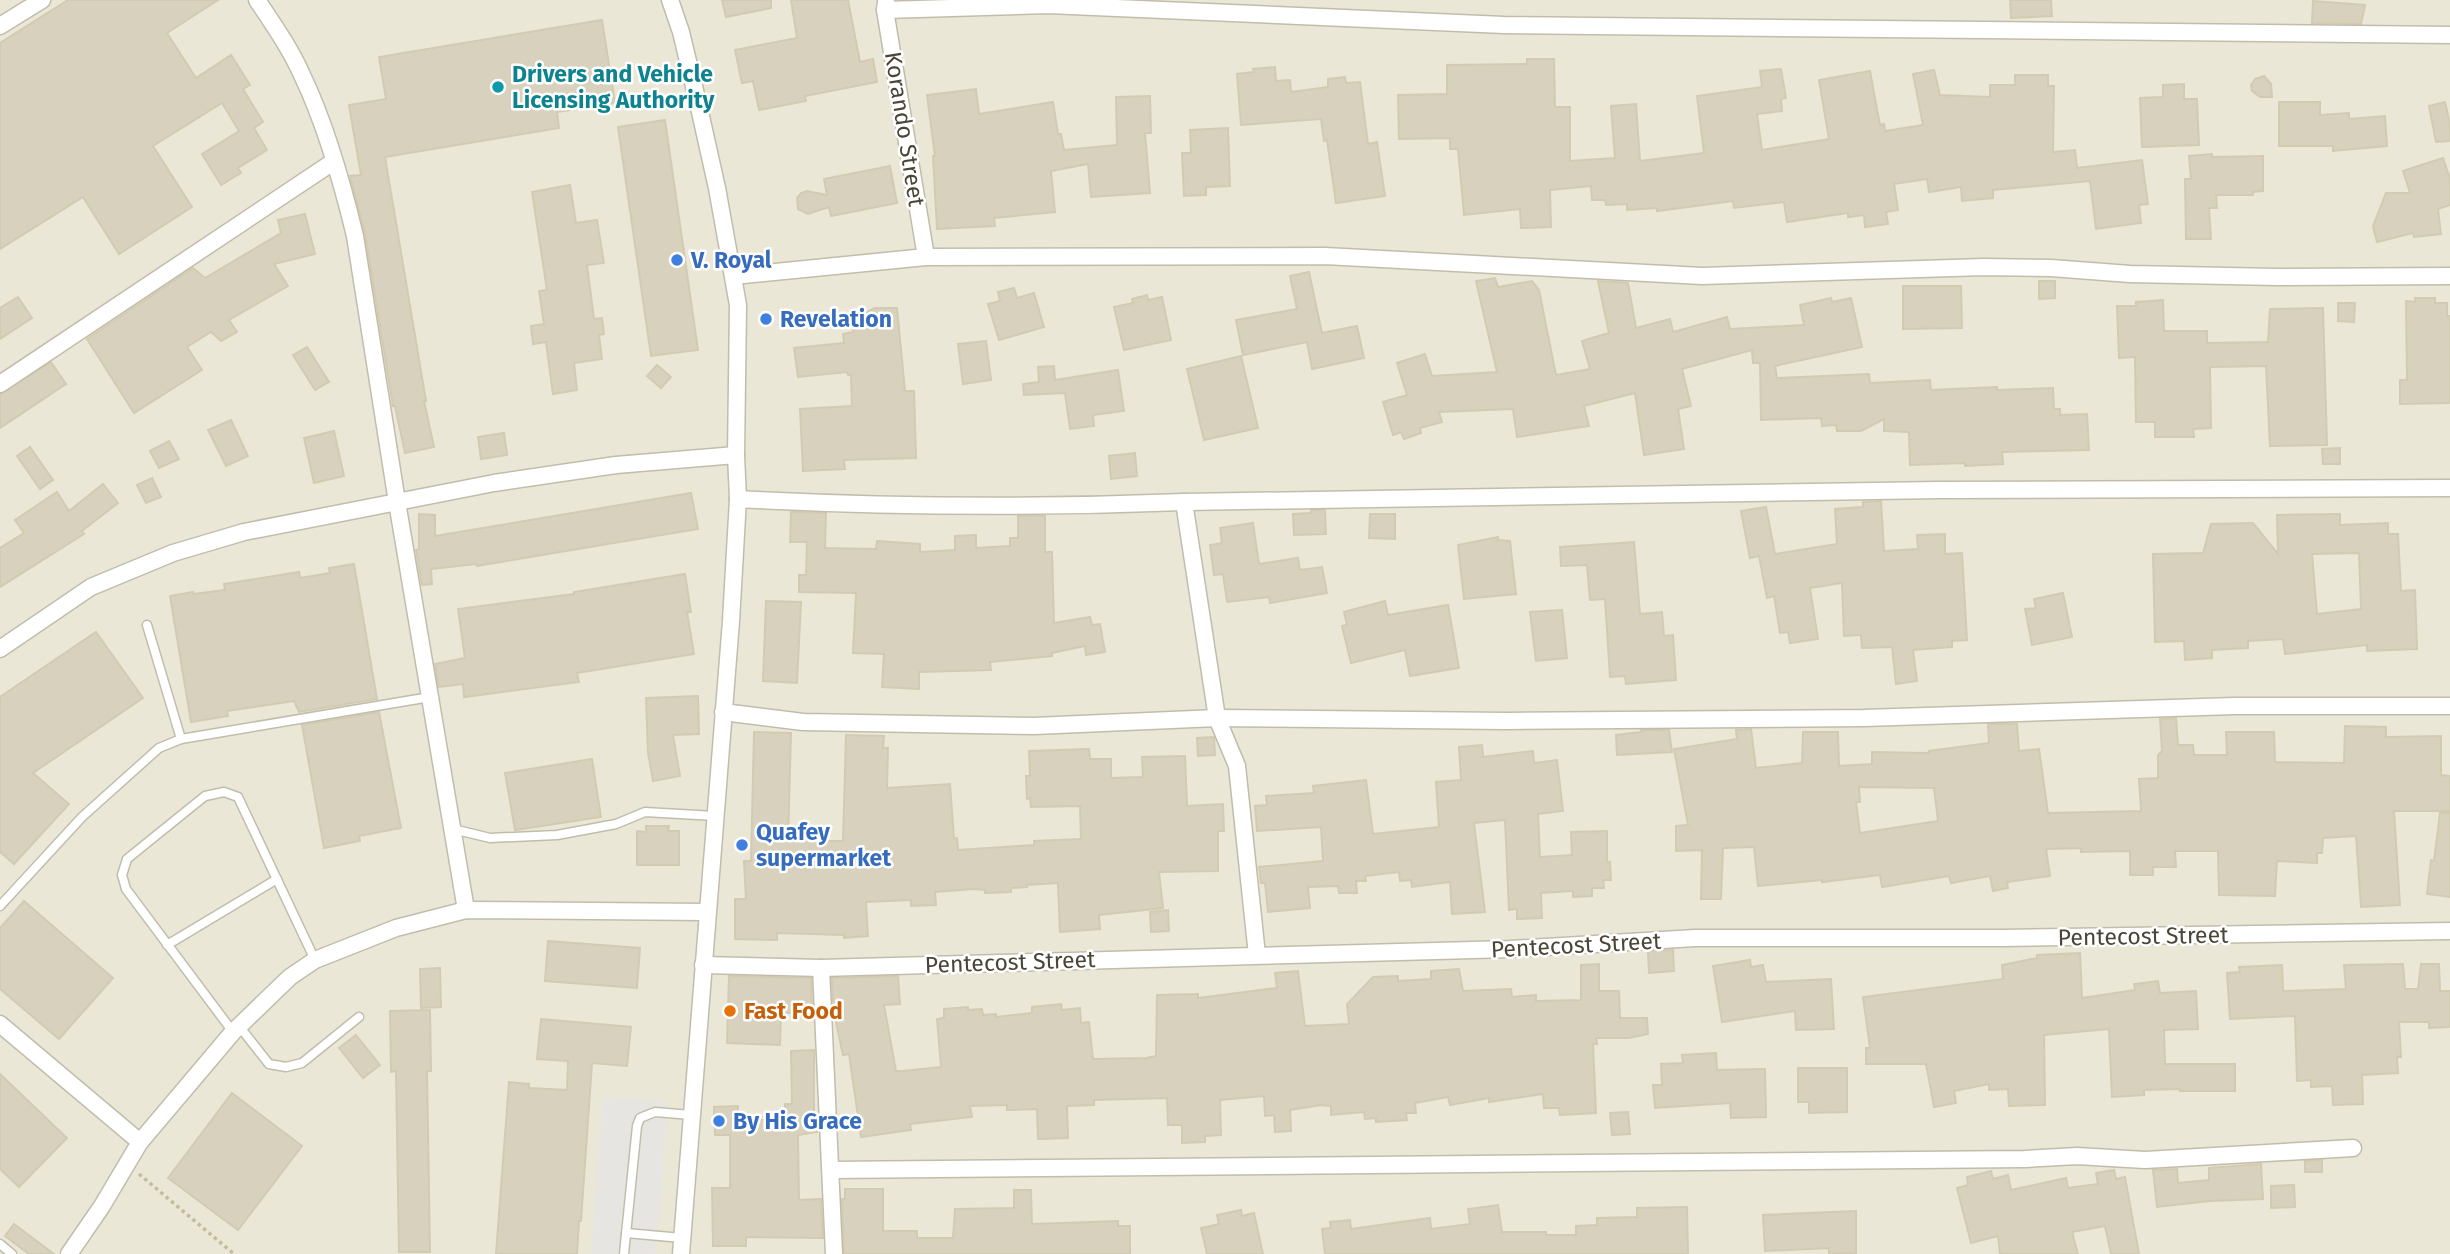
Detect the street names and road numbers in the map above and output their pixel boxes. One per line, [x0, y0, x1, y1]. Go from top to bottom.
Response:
street label: Korando Street [879, 50, 931, 209]
street label: Pentecost Street [2057, 921, 2229, 951]
street label: Pentecost Street [1490, 927, 1663, 963]
street label: Pentecost Street [924, 945, 1096, 979]

